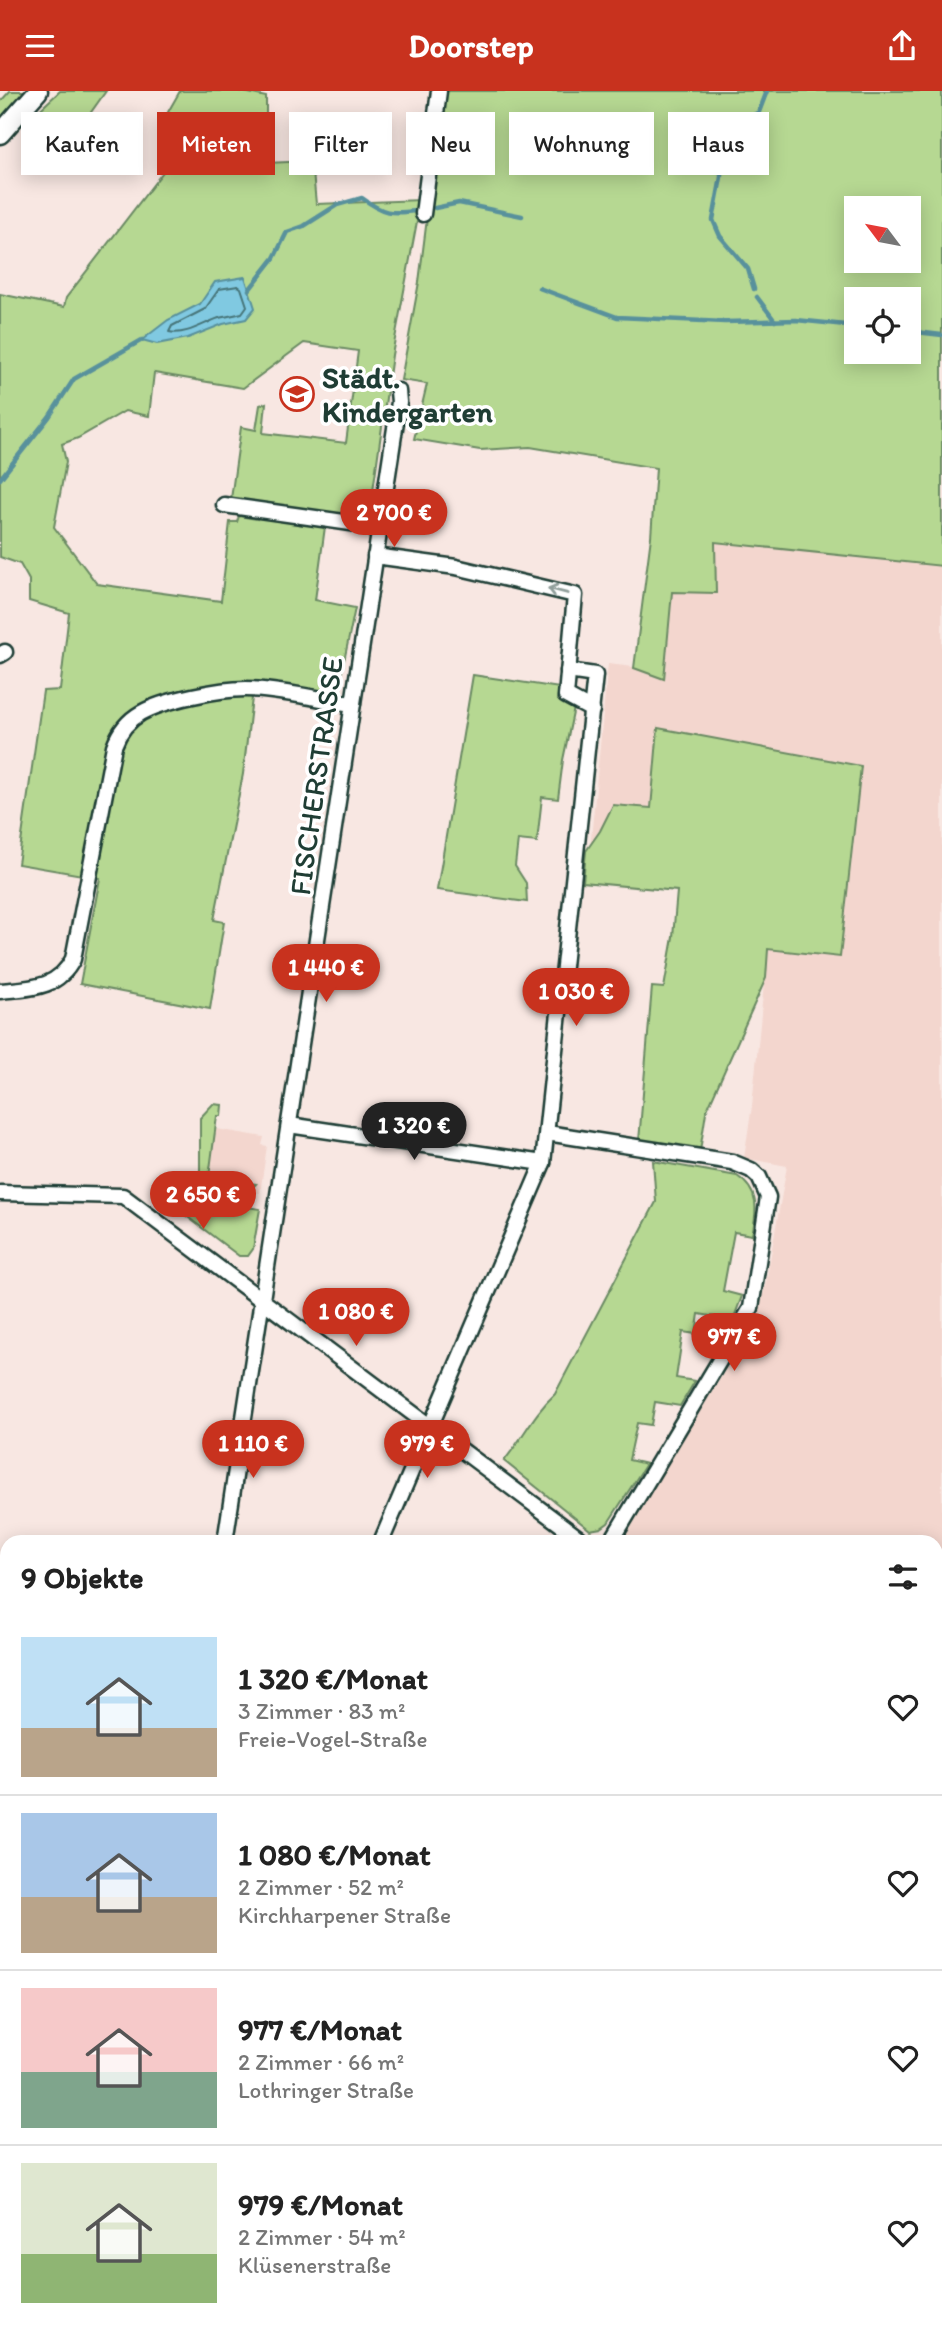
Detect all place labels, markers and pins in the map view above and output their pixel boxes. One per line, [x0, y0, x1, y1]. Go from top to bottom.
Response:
place label: Städt. Kindergarten [322, 359, 493, 430]
school or university icon: Städt. Kindergarten [278, 375, 316, 413]
pin: 2 700 € [329, 489, 459, 549]
pin: 1 440 € [261, 944, 391, 1004]
pin: 1 030 € [511, 969, 641, 1028]
pin: 1 320 € [349, 1103, 479, 1162]
pin: 2 650 € [138, 1171, 268, 1231]
pin: 1 080 € [291, 1289, 421, 1348]
pin: 977 € [685, 1313, 783, 1373]
pin: 1 110 € [188, 1421, 318, 1480]
pin: 979 € [378, 1421, 476, 1480]

